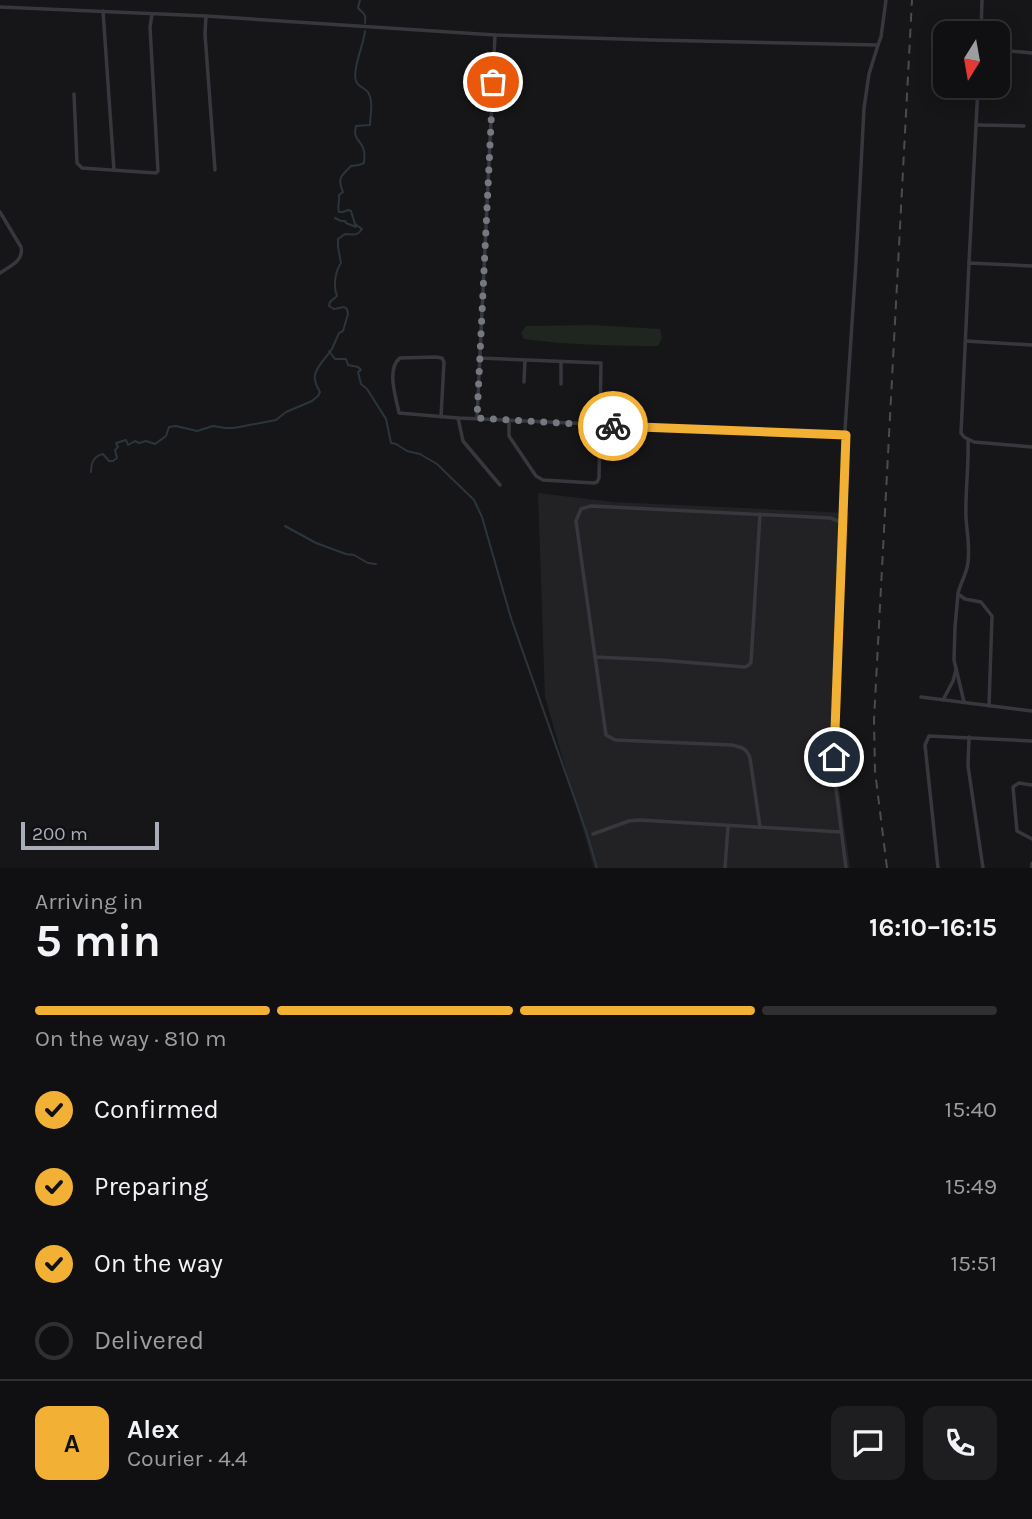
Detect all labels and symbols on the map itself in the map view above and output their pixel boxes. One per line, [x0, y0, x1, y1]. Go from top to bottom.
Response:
north arrow [933, 21, 1010, 98]
pin [463, 52, 523, 112]
courier [578, 391, 648, 461]
pin [804, 727, 864, 787]
scale bar [21, 819, 159, 851]

